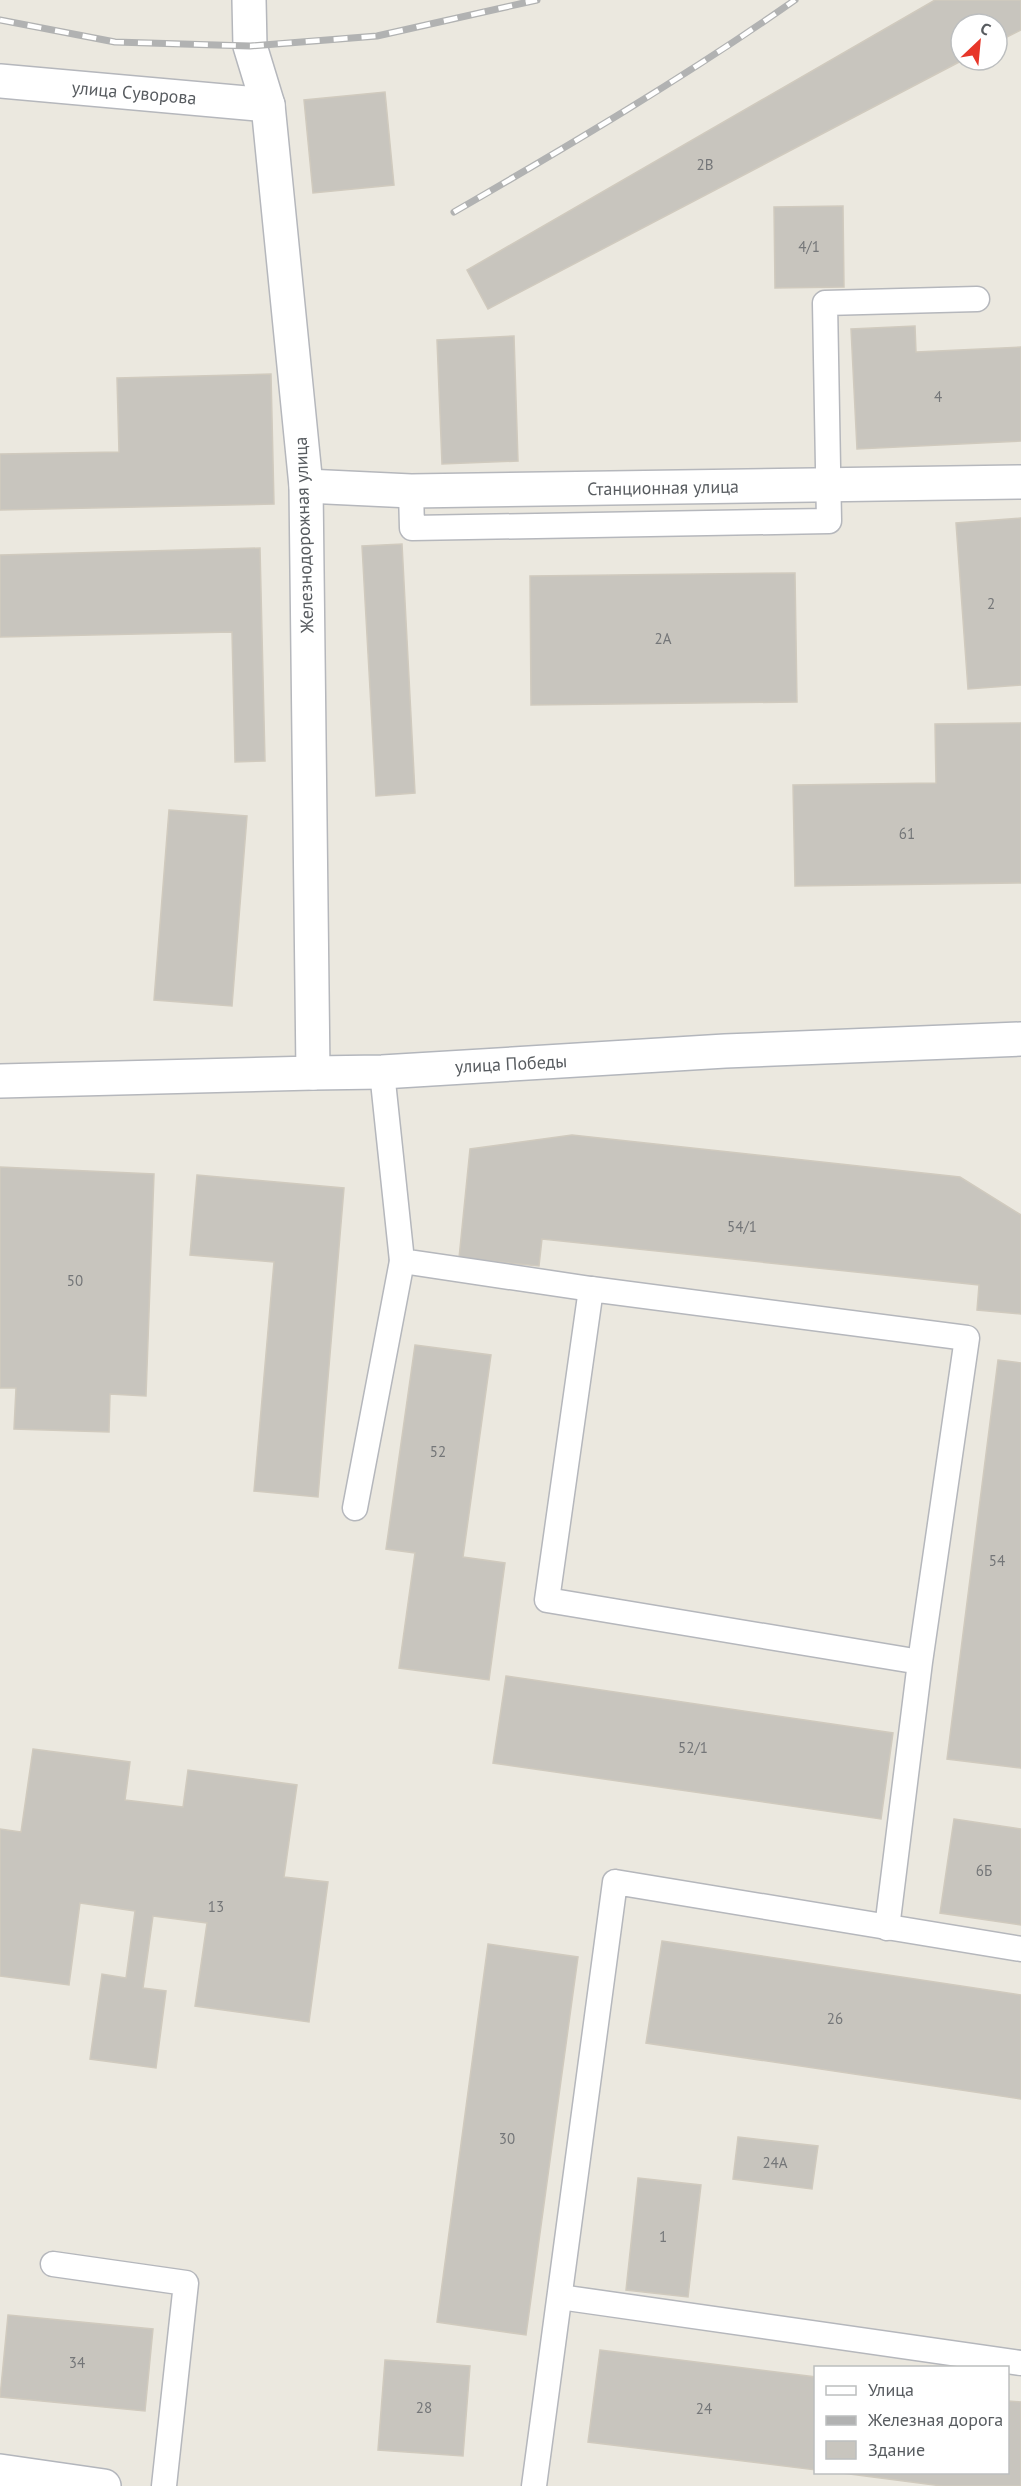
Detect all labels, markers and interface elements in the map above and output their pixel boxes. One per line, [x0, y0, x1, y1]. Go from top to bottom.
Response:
north arrow [949, 12, 1009, 72]
text: С [977, 18, 994, 39]
street label: улица Суворова [71, 76, 197, 109]
house number: 2В [697, 155, 713, 174]
house number: 4/1 [798, 237, 820, 256]
house number: 4 [934, 387, 942, 406]
street label: Железнодорожная улица [289, 436, 318, 635]
street label: Станционная улица [587, 475, 739, 500]
house number: 2 [987, 594, 995, 613]
house number: 2А [655, 629, 672, 648]
house number: 61 [899, 824, 915, 843]
street label: улица Победы [454, 1049, 568, 1078]
house number: 54/1 [727, 1217, 757, 1236]
house number: 50 [67, 1271, 83, 1290]
house number: 52 [430, 1442, 446, 1461]
house number: 54 [989, 1551, 1005, 1570]
house number: 52/1 [678, 1738, 708, 1757]
house number: 6Б [976, 1861, 992, 1880]
house number: 13 [208, 1897, 224, 1916]
house number: 26 [827, 2009, 843, 2028]
house number: 30 [499, 2129, 515, 2148]
house number: 24А [762, 2153, 788, 2172]
house number: 1 [659, 2227, 667, 2246]
house number: 34 [69, 2353, 85, 2372]
legend [814, 2366, 1009, 2474]
text: Улица [868, 2378, 914, 2401]
house number: 28 [416, 2398, 432, 2417]
house number: 24 [696, 2399, 712, 2418]
text: Железная дорога [867, 2408, 1003, 2431]
text: Здание [868, 2438, 925, 2461]

